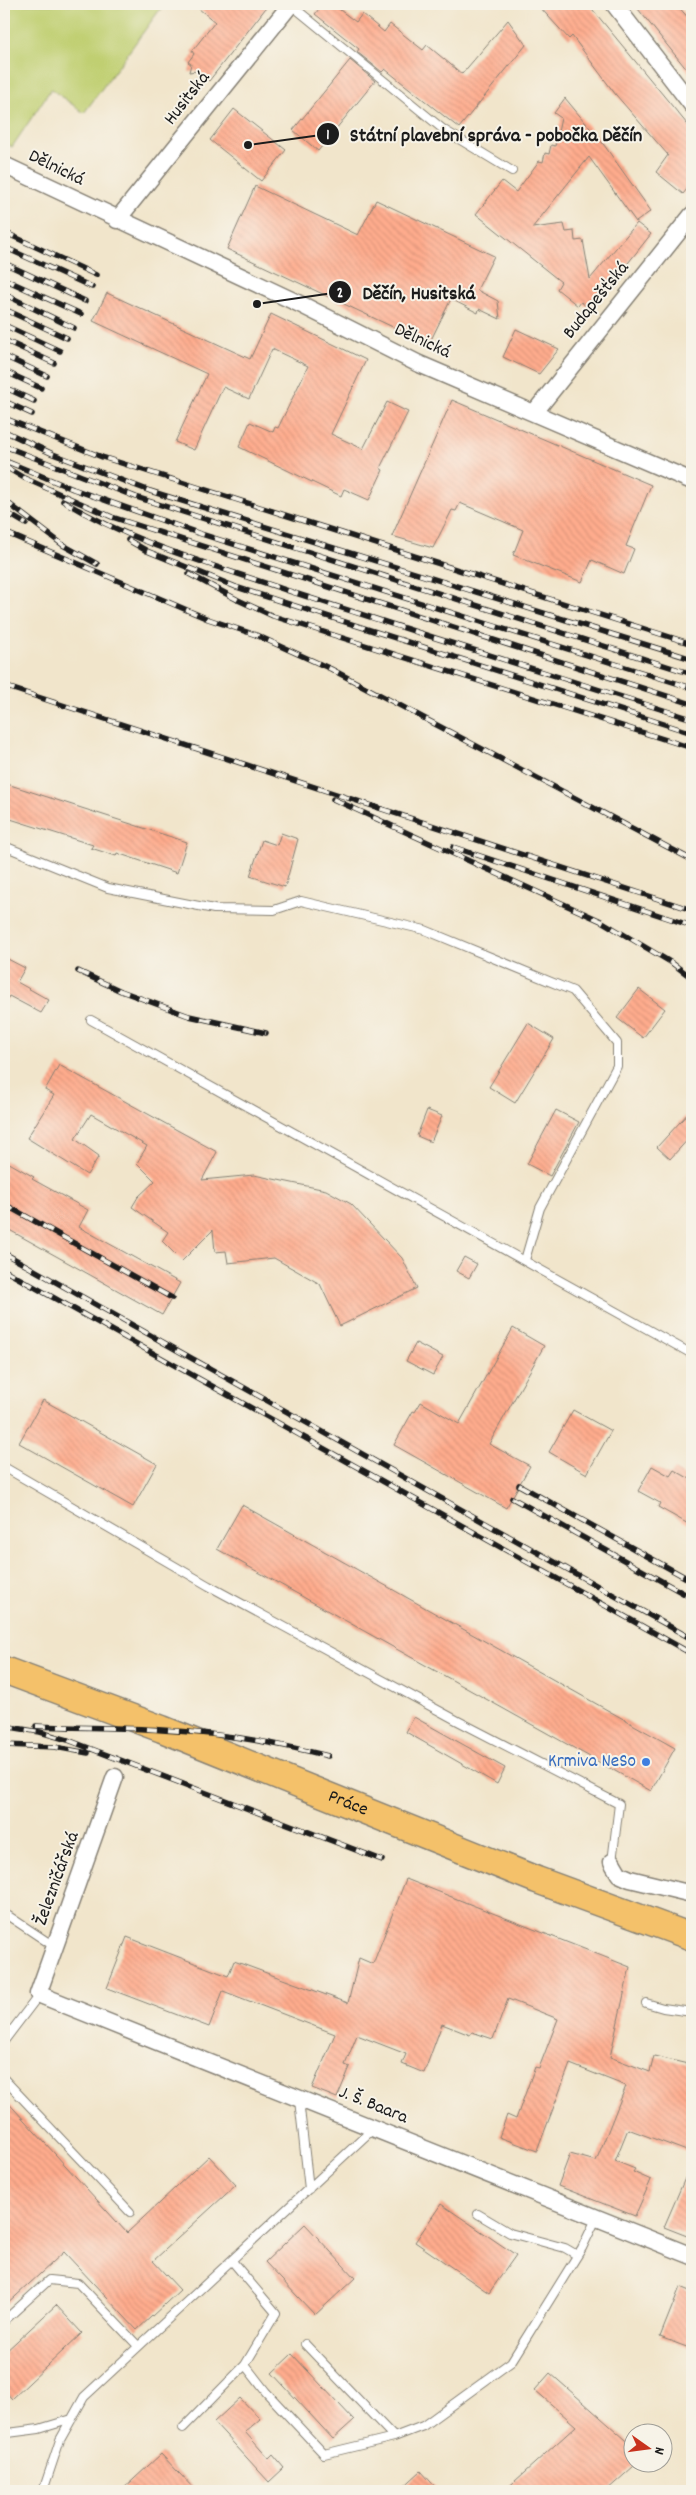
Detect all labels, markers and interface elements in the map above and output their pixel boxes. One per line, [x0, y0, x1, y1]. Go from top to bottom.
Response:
street label: Husitská [158, 66, 218, 132]
callout: Státní plavební správa - pobočka Děčín [315, 117, 652, 152]
text: Státní plavební správa - pobočka Děčín [350, 123, 642, 151]
text: 1 [326, 125, 330, 147]
street label: Dělnická [23, 144, 89, 194]
street label: Budapešťská [557, 256, 637, 346]
callout: Děčín, Husitská [328, 275, 486, 310]
text: Děčín, Husitská [362, 281, 477, 309]
text: 2 [337, 283, 343, 305]
street label: Dělnická [389, 317, 455, 367]
place label: Krmiva NeSo [548, 1749, 636, 1776]
marker: Krmiva NeSo [640, 1756, 652, 1768]
street label: Práce [324, 1784, 372, 1824]
street label: Železničářská [28, 1828, 88, 1930]
street label: J. Š. Baara [334, 2080, 413, 2133]
north arrow [624, 2422, 674, 2472]
text: N [648, 2445, 669, 2457]

